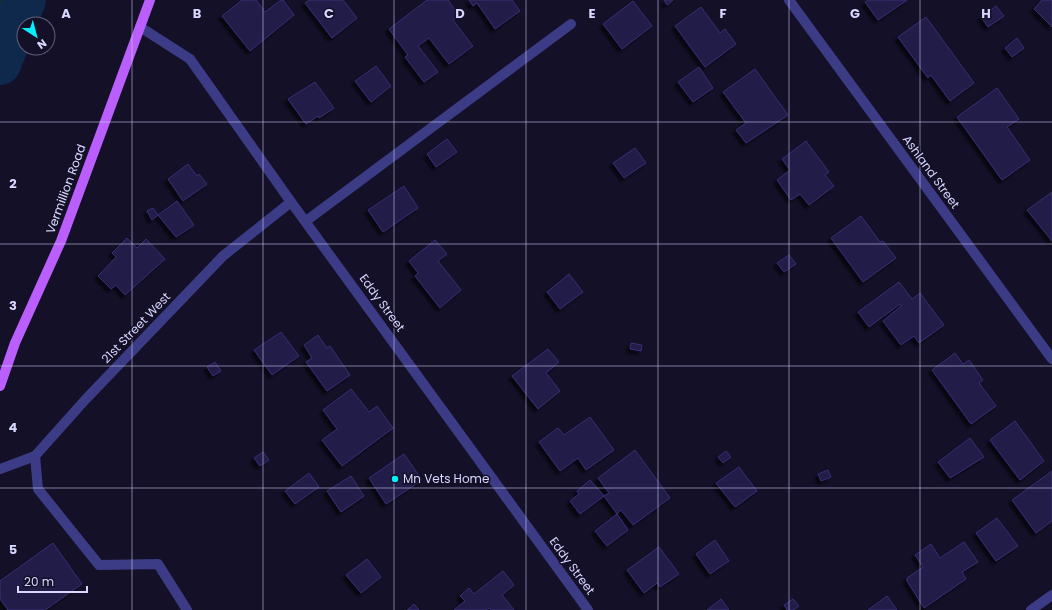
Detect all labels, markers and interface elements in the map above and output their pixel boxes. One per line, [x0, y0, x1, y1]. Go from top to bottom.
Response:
text: A [61, 4, 71, 23]
text: B [193, 4, 202, 23]
text: C [324, 4, 334, 23]
text: D [455, 4, 465, 23]
text: E [588, 4, 596, 23]
text: F [719, 4, 727, 23]
text: G [850, 4, 860, 23]
text: H [981, 4, 991, 23]
north arrow [16, 16, 56, 56]
text: N [34, 35, 50, 53]
street label: Ashland Street [899, 131, 964, 212]
street label: Vermillion Road [41, 142, 90, 236]
text: 2 [9, 174, 17, 193]
street label: Eddy Street [356, 270, 409, 335]
street label: 21st Street West [97, 288, 174, 367]
text: 3 [9, 296, 17, 315]
text: 4 [9, 418, 18, 437]
place label: Mn Vets Home [403, 470, 489, 487]
marker: Mn Vets Home [390, 474, 400, 484]
street label: Eddy Street [546, 533, 599, 598]
text: 5 [9, 540, 17, 559]
scale bar [18, 568, 87, 594]
text: 20 m [24, 573, 54, 590]

